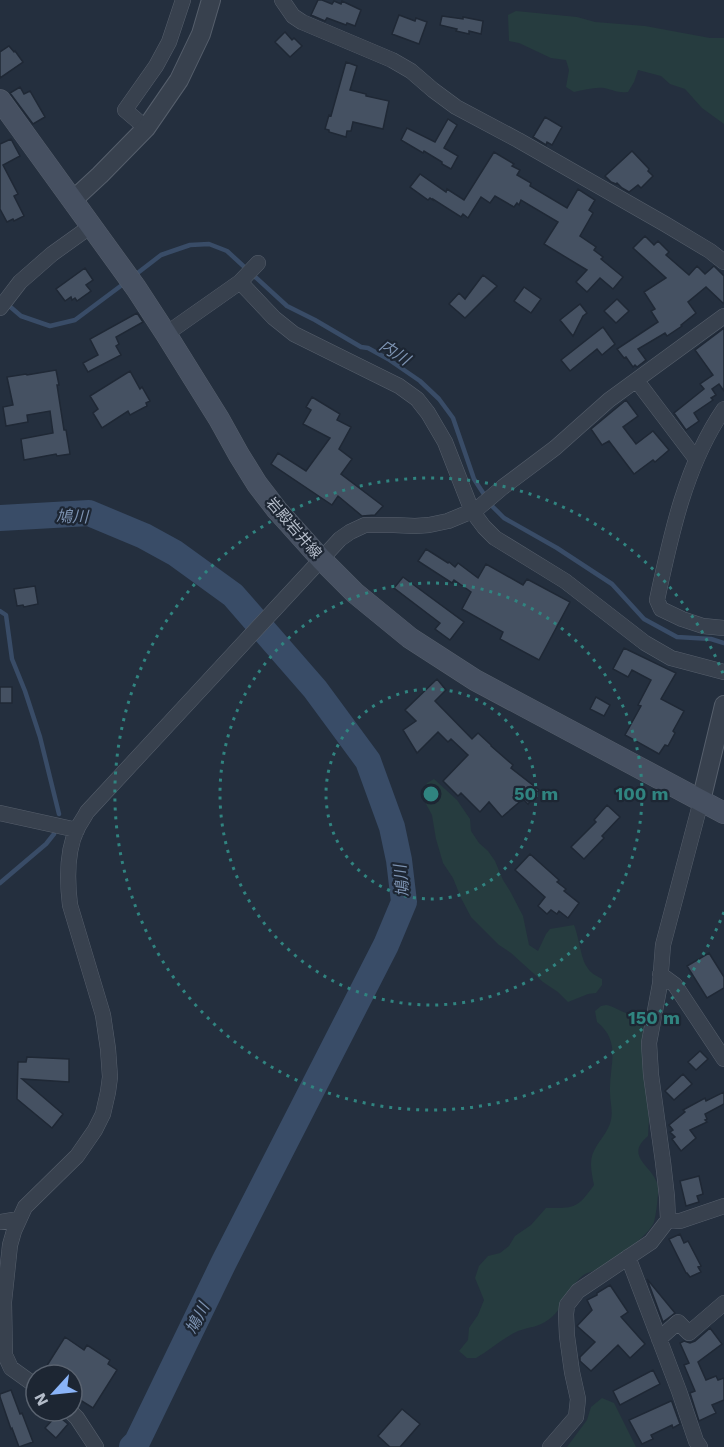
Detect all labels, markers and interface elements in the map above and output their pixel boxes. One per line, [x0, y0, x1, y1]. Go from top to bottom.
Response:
water label: 内川 [376, 336, 415, 370]
street label: 岩殿岩井線 [263, 494, 325, 562]
water label: 鳩川 [56, 507, 90, 526]
text: 50 m [514, 783, 558, 804]
text: 100 m [615, 783, 669, 804]
centre of rings [421, 784, 441, 804]
water label: 鳩川 [390, 862, 413, 898]
text: 150 m [628, 1007, 680, 1028]
water label: 鳩川 [182, 1298, 214, 1337]
north arrow [24, 1363, 84, 1423]
text: N [30, 1390, 52, 1409]

